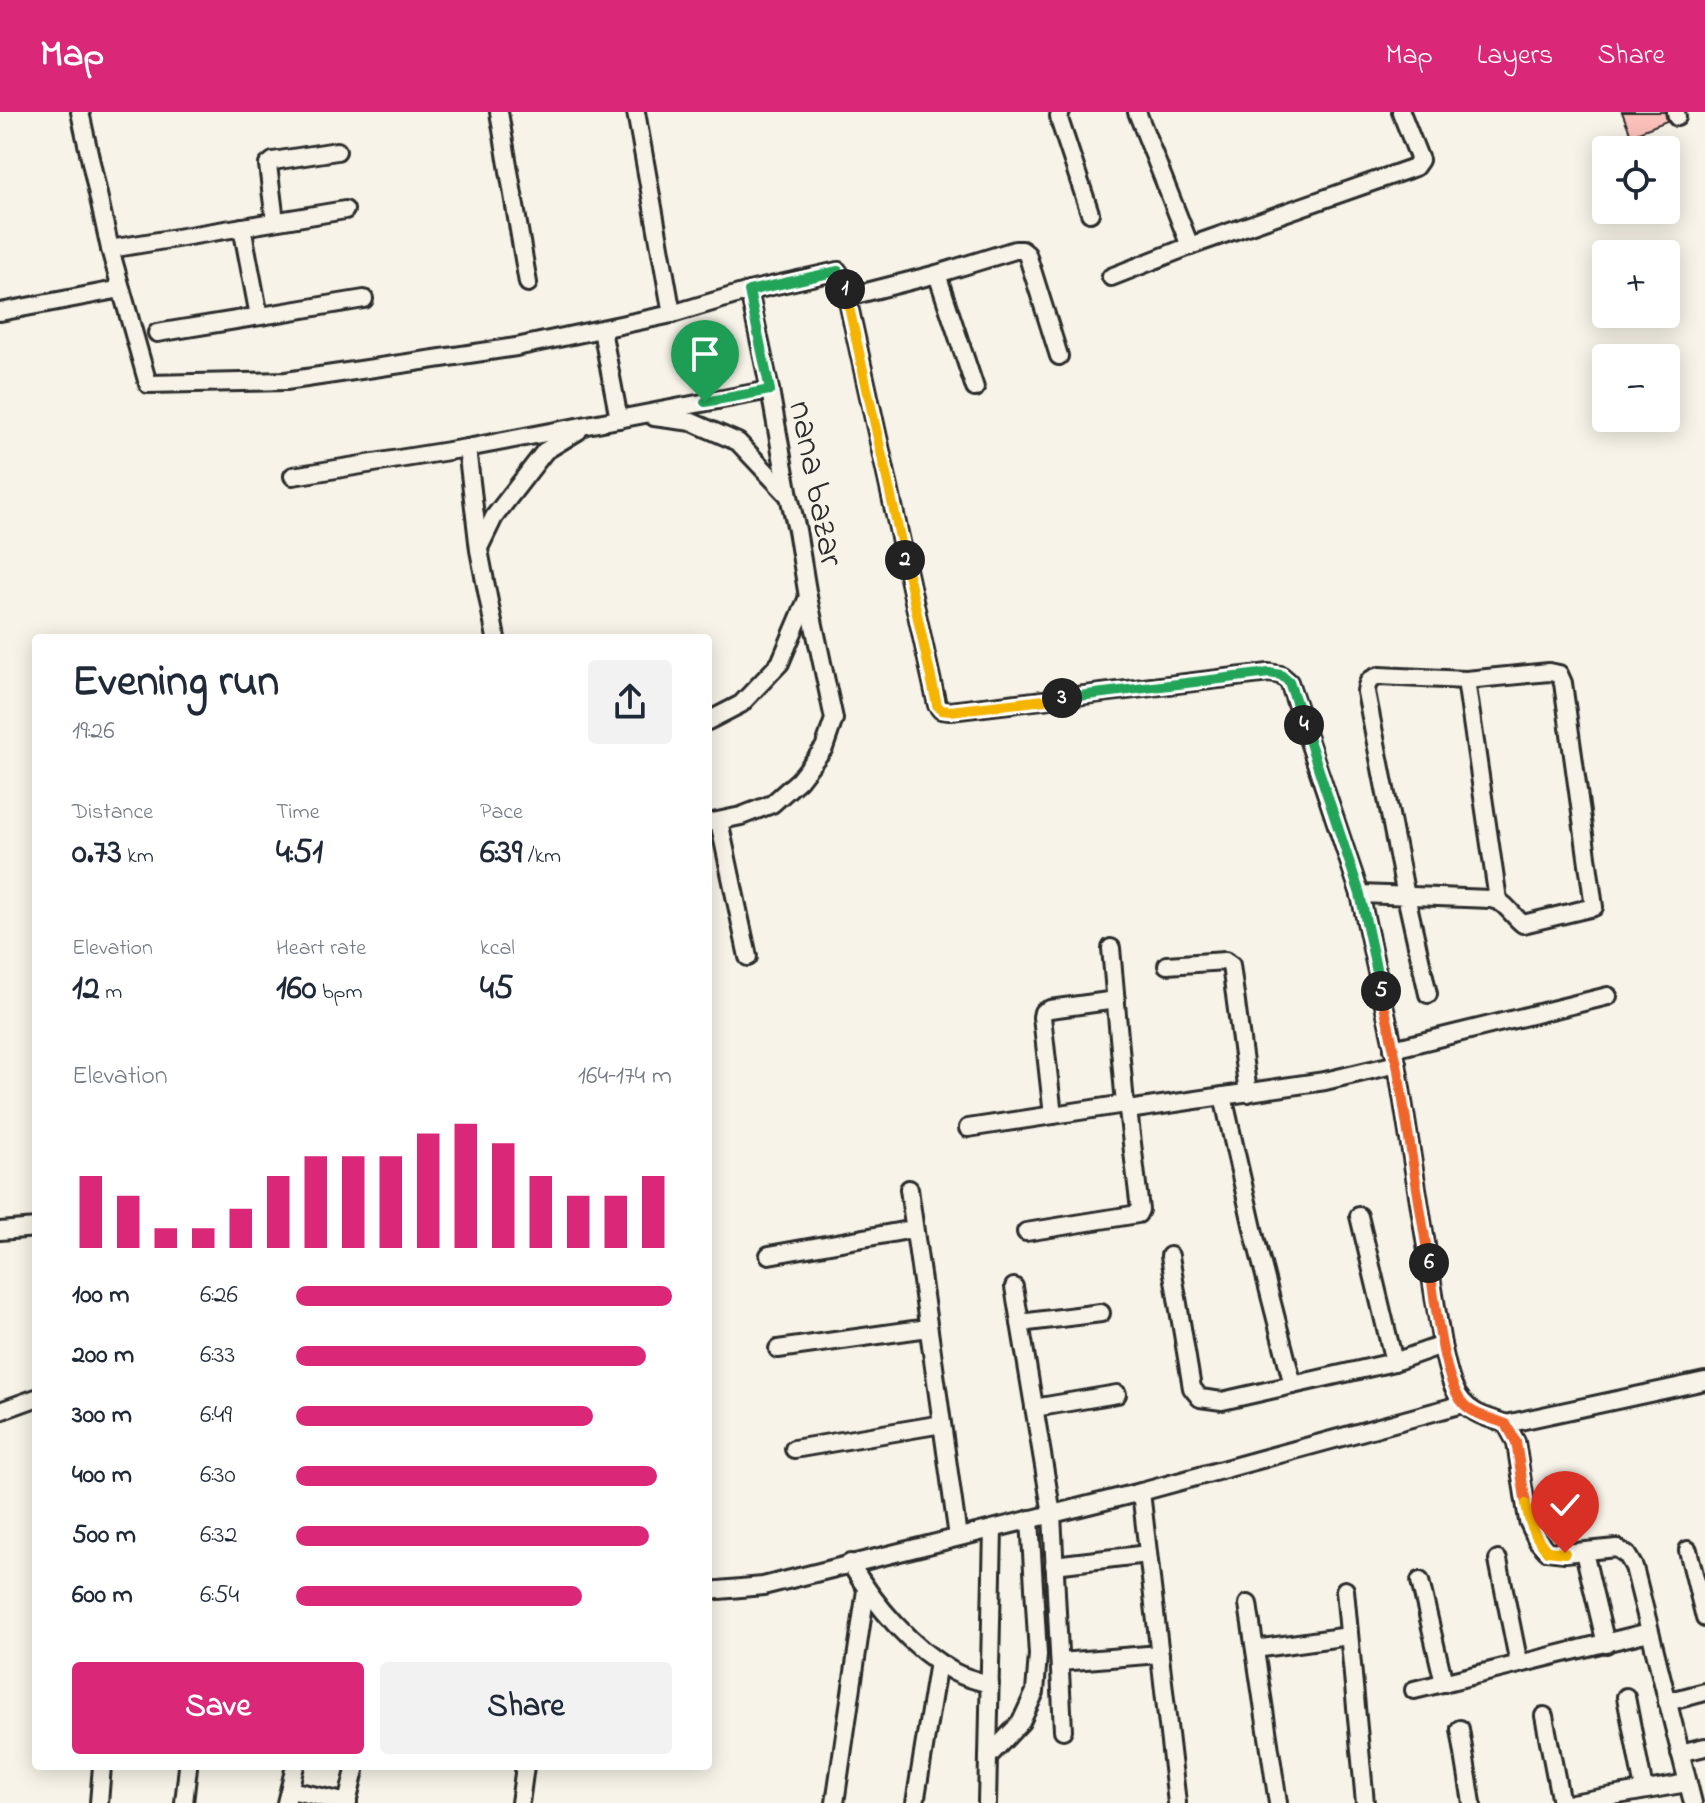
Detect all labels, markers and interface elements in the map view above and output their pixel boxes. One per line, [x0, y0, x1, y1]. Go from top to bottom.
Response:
text: Map [40, 28, 104, 84]
text: Map [1385, 36, 1433, 77]
text: Layers [1477, 36, 1553, 77]
text: Share [1597, 36, 1665, 77]
map controls [1592, 136, 1680, 432]
button: locate [1592, 136, 1680, 224]
button: + [1592, 240, 1680, 328]
pin: 1 [825, 269, 865, 309]
text: 1 [842, 273, 849, 305]
pin [671, 320, 739, 402]
icon: arrive [683, 332, 727, 376]
button: − [1592, 344, 1680, 432]
street label: nana bazar [773, 397, 857, 572]
pin: 2 [885, 540, 925, 580]
text: 2 [900, 544, 910, 576]
text: Evening run [72, 651, 279, 715]
button: share [588, 660, 672, 744]
pin: 3 [1042, 678, 1082, 718]
text: 3 [1057, 682, 1067, 714]
pin: 4 [1284, 705, 1324, 745]
text: 4 [1299, 709, 1309, 741]
text: 19:26 [72, 713, 115, 751]
text: Distance [72, 797, 153, 829]
text: Time [276, 797, 320, 829]
text: Pace [480, 797, 523, 829]
text: 0.73 [72, 829, 122, 879]
text: 4:51 [276, 829, 323, 879]
text: 6:39 [480, 829, 522, 879]
text: km [122, 841, 154, 873]
text: /km [522, 841, 561, 873]
text: Elevation [72, 933, 153, 965]
text: Heart rate [276, 933, 366, 965]
text: kcal [480, 933, 515, 965]
text: 12 [72, 965, 100, 1015]
text: 160 [276, 965, 316, 1015]
text: 45 [480, 965, 513, 1015]
pin: 5 [1361, 971, 1401, 1011]
text: 5 [1375, 975, 1387, 1007]
text: m [100, 977, 122, 1009]
text: bpm [316, 977, 363, 1009]
text: Elevation [72, 1058, 168, 1096]
text: 164–174 m [578, 1058, 672, 1096]
pin: 6 [1409, 1243, 1449, 1283]
text: 6 [1424, 1247, 1434, 1279]
text: 100 m [72, 1277, 129, 1315]
text: 6:26 [200, 1277, 238, 1315]
text: 200 m [72, 1337, 134, 1375]
text: 6:33 [200, 1337, 235, 1375]
text: 300 m [72, 1397, 132, 1435]
text: 6:49 [200, 1397, 232, 1435]
text: 400 m [72, 1457, 132, 1495]
text: 6:30 [200, 1457, 236, 1495]
pin [1531, 1471, 1599, 1553]
icon: check [1543, 1483, 1587, 1527]
text: 500 m [72, 1517, 136, 1555]
text: 6:32 [200, 1517, 237, 1555]
text: 600 m [72, 1577, 133, 1615]
text: 6:54 [200, 1577, 239, 1615]
button: Save [72, 1662, 364, 1754]
button: Share [380, 1662, 672, 1754]

